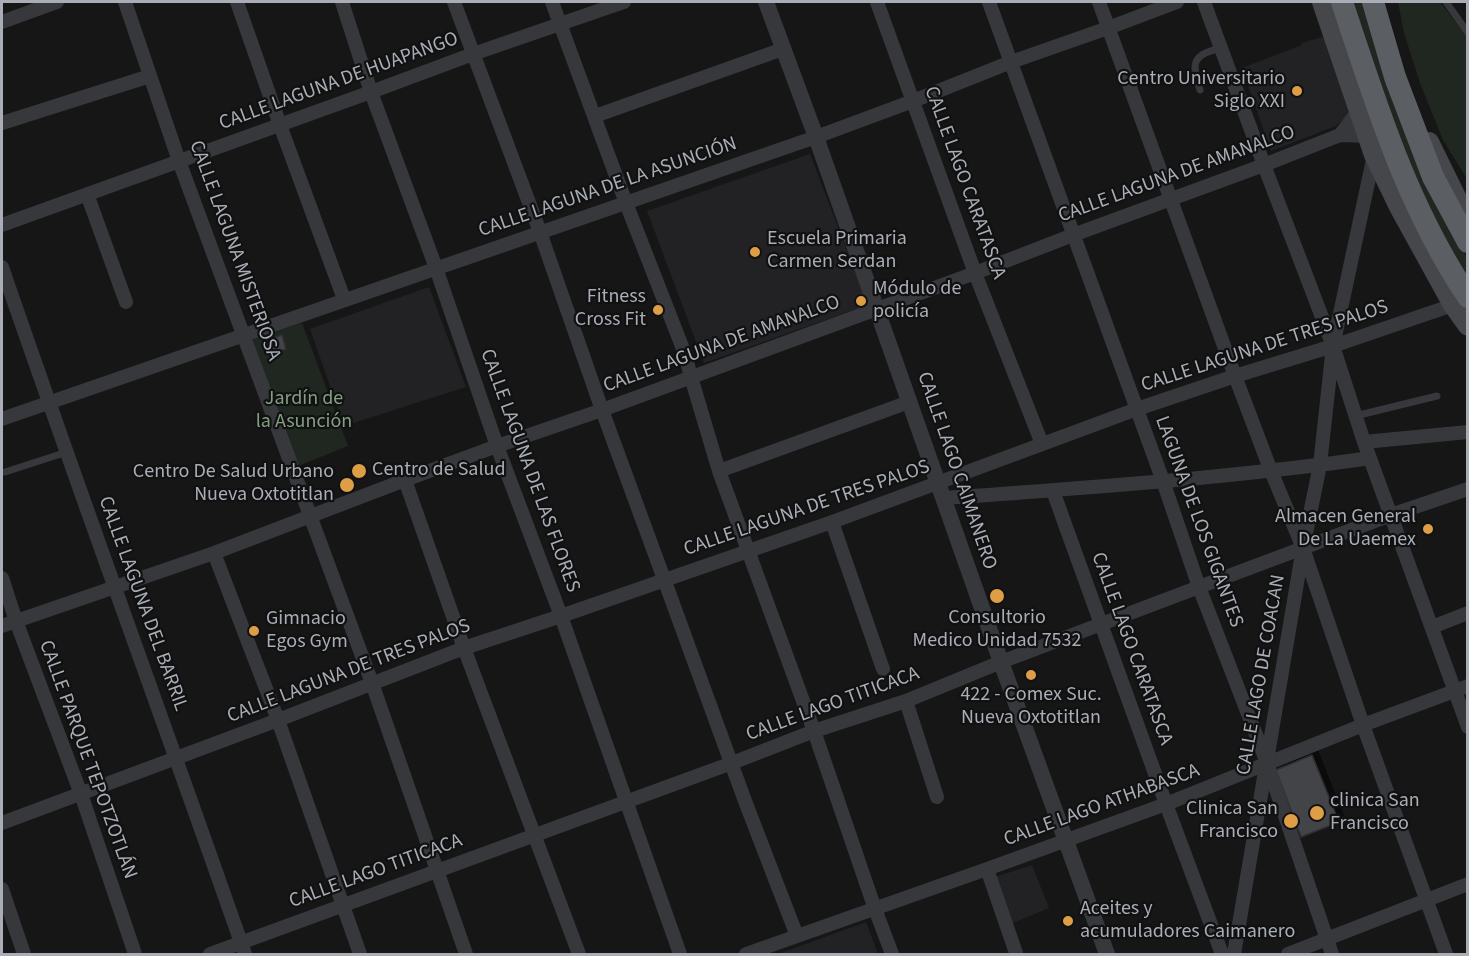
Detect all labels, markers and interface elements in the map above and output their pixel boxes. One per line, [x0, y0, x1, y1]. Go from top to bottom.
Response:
street label: CALLE LAGUNA DE HUAPANGO [216, 27, 462, 137]
place label: Centro Universitario Siglo XXI [1117, 68, 1285, 115]
street label: CALLE LAGO CARATASCA [918, 83, 1010, 283]
marker: Centro Universitario Siglo XXI [1290, 84, 1304, 98]
street label: CALLE LAGUNA DE AMANALCO [1055, 121, 1299, 229]
street label: CALLE LAGUNA DE LA ASUNCIÓN [476, 132, 740, 244]
street label: CALLE LAGUNA MISTERIOSA [183, 138, 285, 364]
place label: Escuela Primaria Carmen Serdan [767, 228, 907, 275]
marker: Escuela Primaria Carmen Serdan [748, 245, 762, 259]
place label: Módulo de policía [873, 278, 961, 325]
place label: Fitness Cross Fit [575, 286, 646, 333]
street label: CALLE LAGUNA DE AMANALCO [600, 291, 844, 399]
marker: Módulo de policía [854, 294, 868, 308]
street label: CALLE LAGUNA DE TRES PALOS [1138, 296, 1392, 398]
marker: Fitness Cross Fit [651, 303, 665, 317]
street label: CALLE LAGUNA DE LAS FLORES [474, 346, 584, 596]
street label: CALLE LAGO CAIMANERO [911, 369, 1001, 573]
park label: Jardín de la Asunción [256, 388, 352, 435]
street label: LAGUNA DE LOS GIGANTES [1149, 413, 1247, 631]
street label: CALLE LAGUNA DE TRES PALOS [681, 456, 933, 562]
place label: Centro de Salud [372, 459, 505, 483]
place label: Centro De Salud Urbano Nueva Oxtotitlan [133, 461, 334, 508]
marker: Centro de Salud [350, 462, 368, 480]
marker: Centro De Salud Urbano Nueva Oxtotitlan [338, 476, 356, 494]
street label: CALLE LAGUNA DEL BARRIL [92, 493, 192, 715]
place label: Almacen General De La Uaemex [1275, 506, 1416, 553]
marker: Almacen General De La Uaemex [1421, 522, 1435, 536]
street label: CALLE LAGO CARATASCA [1085, 549, 1177, 749]
street label: CALLE LAGO DE COACAN [1233, 573, 1291, 777]
marker: Consultorio Medico Unidad 7532 [988, 587, 1006, 605]
place label: Consultorio Medico Unidad 7532 [913, 607, 1081, 654]
place label: Gimnacio Egos Gym [266, 608, 348, 655]
street label: CALLE LAGUNA DE TRES PALOS [224, 615, 474, 729]
marker: Gimnacio Egos Gym [247, 624, 261, 638]
street label: CALLE PARQUE TEPOTZOTLÁN [33, 637, 141, 883]
street label: CALLE LAGO TITICACA [743, 662, 923, 748]
marker: 422 - Comex Suc. Nueva Oxtotitlan [1024, 668, 1038, 682]
place label: 422 - Comex Suc. Nueva Oxtotitlan [960, 684, 1102, 731]
street label: CALLE LAGO ATHABASCA [1001, 759, 1203, 853]
place label: clinica San Francisco [1330, 790, 1420, 837]
place label: Clinica San Francisco [1186, 798, 1278, 845]
marker: clinica San Francisco [1308, 804, 1326, 822]
marker: Clinica San Francisco [1282, 812, 1300, 830]
street label: CALLE LAGO TITICACA [286, 829, 466, 915]
place label: Aceites y acumuladores Caimanero [1080, 898, 1295, 945]
marker: Aceites y acumuladores Caimanero [1061, 914, 1075, 928]

